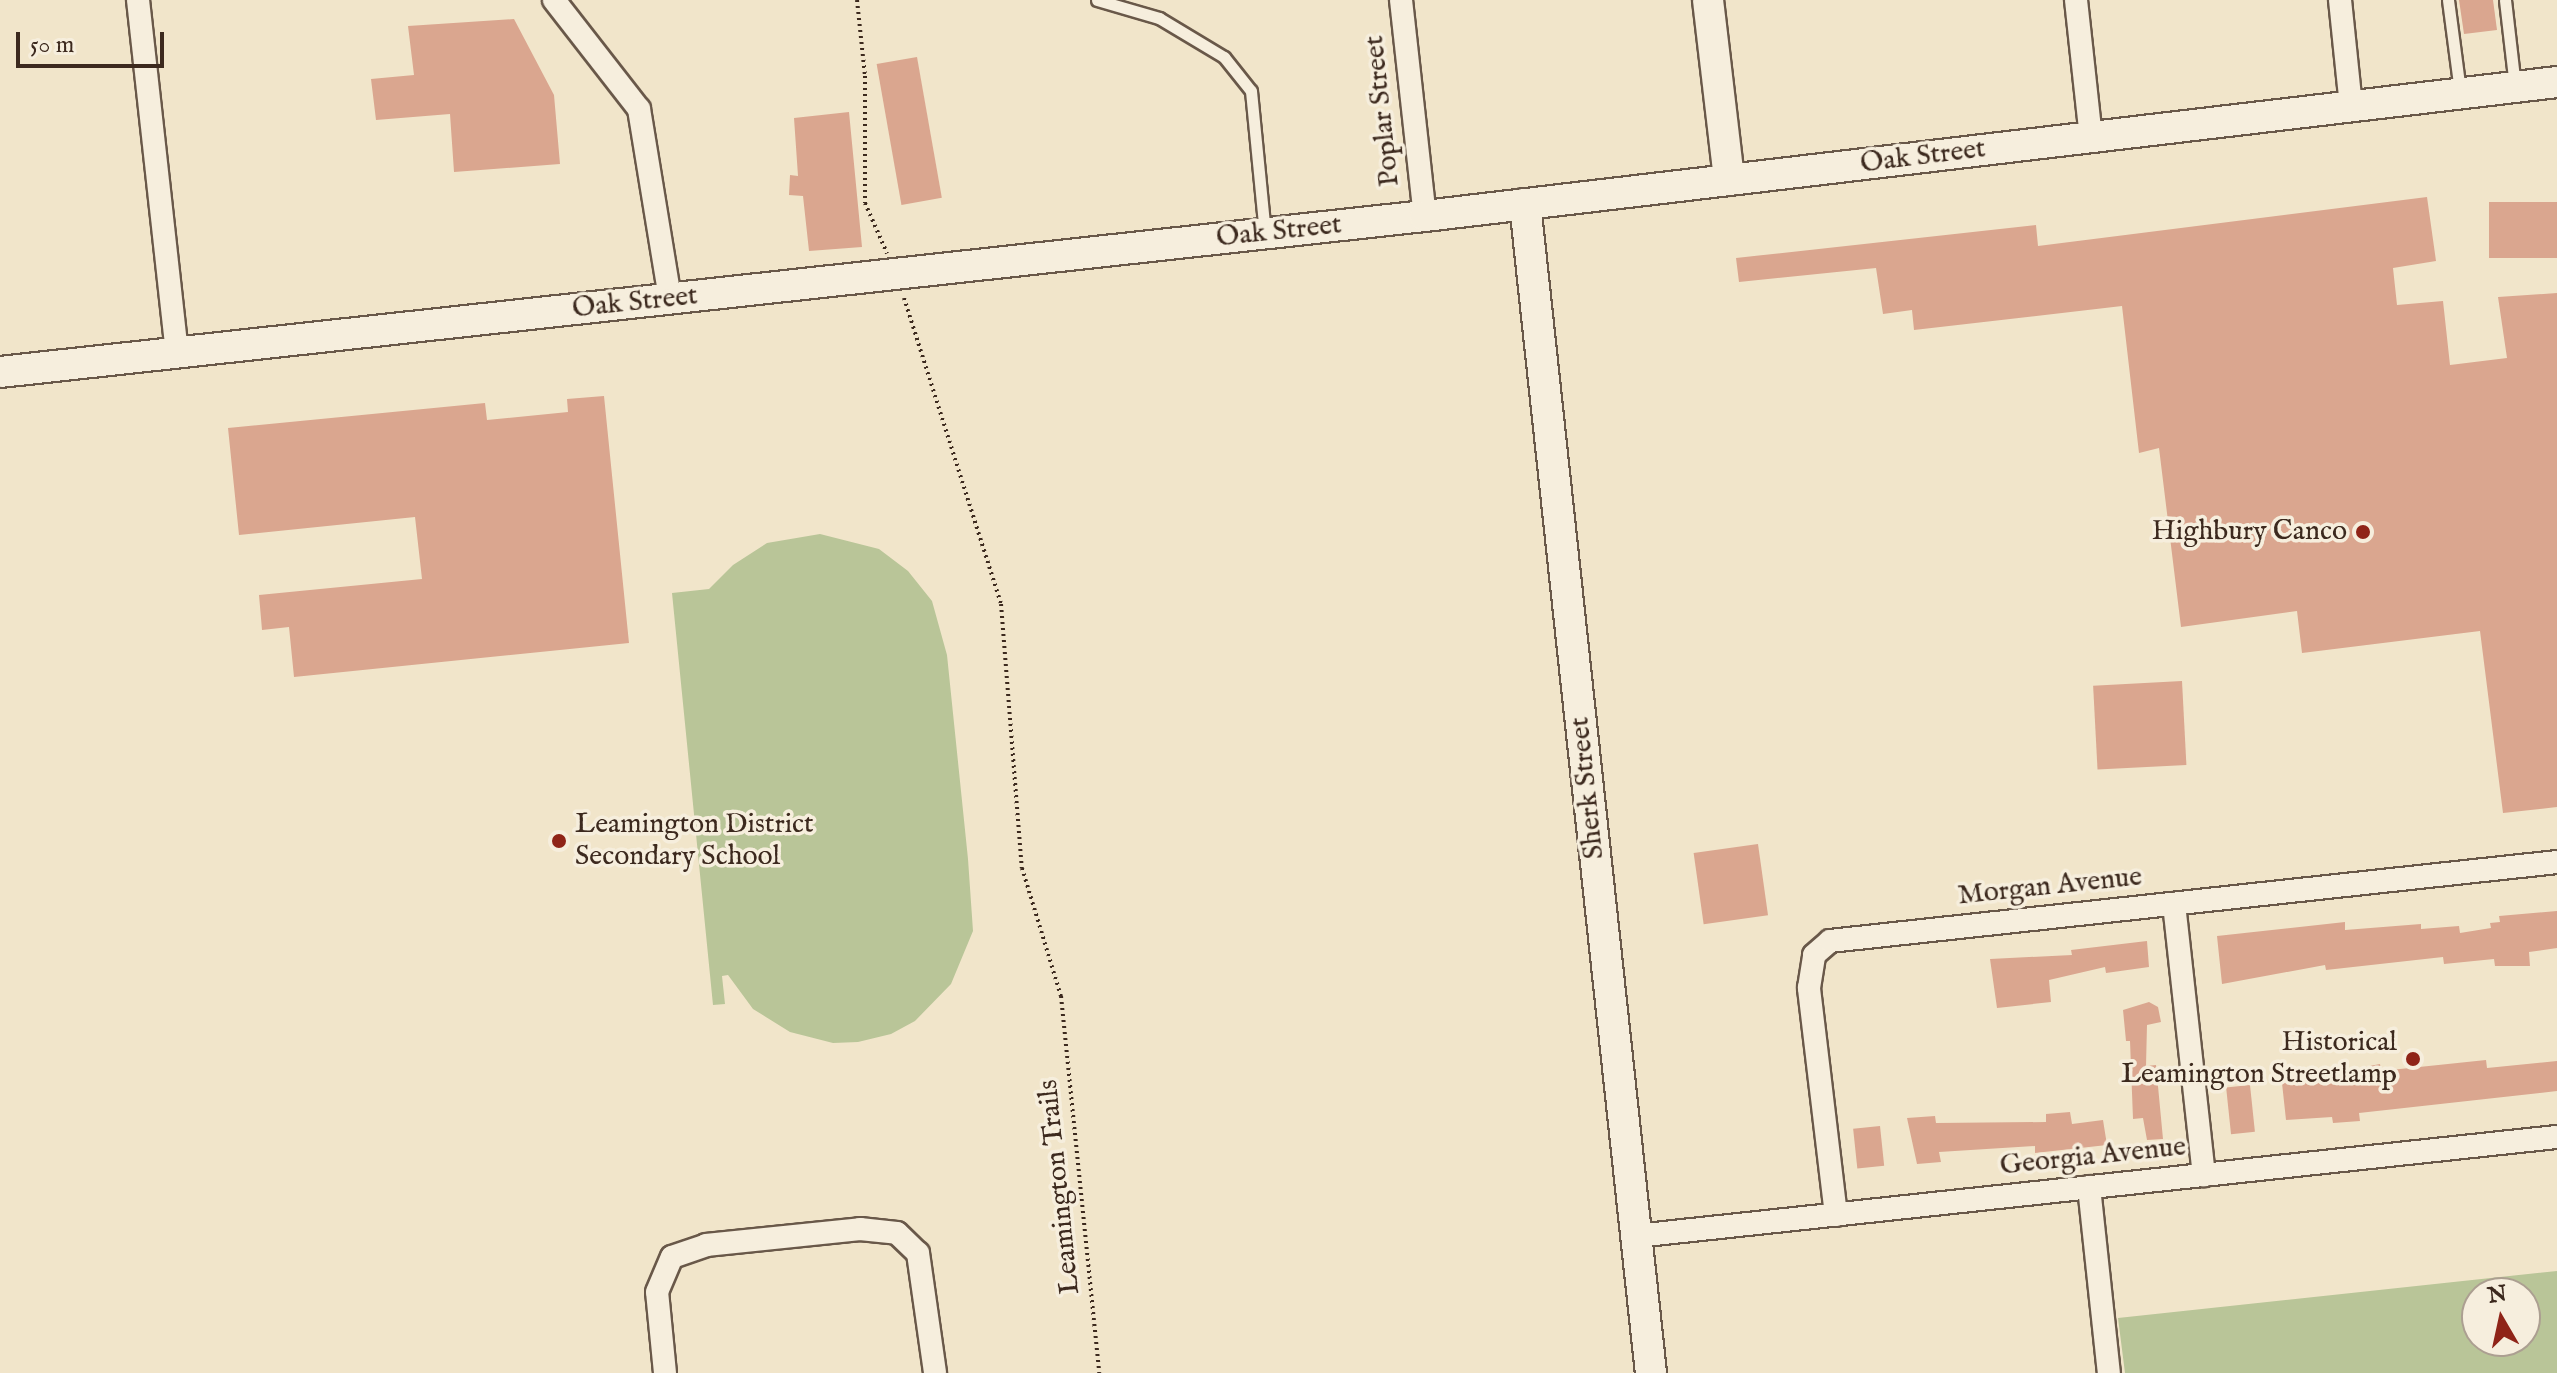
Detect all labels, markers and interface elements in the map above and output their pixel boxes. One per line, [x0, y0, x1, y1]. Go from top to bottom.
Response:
scale bar [20, 16, 168, 66]
text: 50 m [30, 30, 74, 61]
street label: Poplar Street [1358, 34, 1408, 188]
street label: Oak Street [1858, 133, 1988, 181]
street label: Oak Street [1215, 209, 1343, 255]
street label: Oak Street [571, 280, 699, 326]
place label: Highbury Canco [2152, 515, 2347, 549]
marker: Highbury Canco [2354, 523, 2372, 541]
street label: Sherk Street [1564, 715, 1612, 861]
place label: Leamington District Secondary School [575, 808, 814, 874]
marker: Leamington District Secondary School [550, 832, 568, 850]
street label: Morgan Avenue [1956, 861, 2144, 913]
place label: Historical Leamington Streetlamp [2121, 1026, 2397, 1092]
marker: Historical Leamington Streetlamp [2404, 1050, 2422, 1068]
street label: Leamington Trails [1032, 1078, 1088, 1296]
street label: Georgia Avenue [1998, 1131, 2188, 1183]
north arrow [2461, 1277, 2541, 1357]
text: N [2486, 1280, 2509, 1311]

